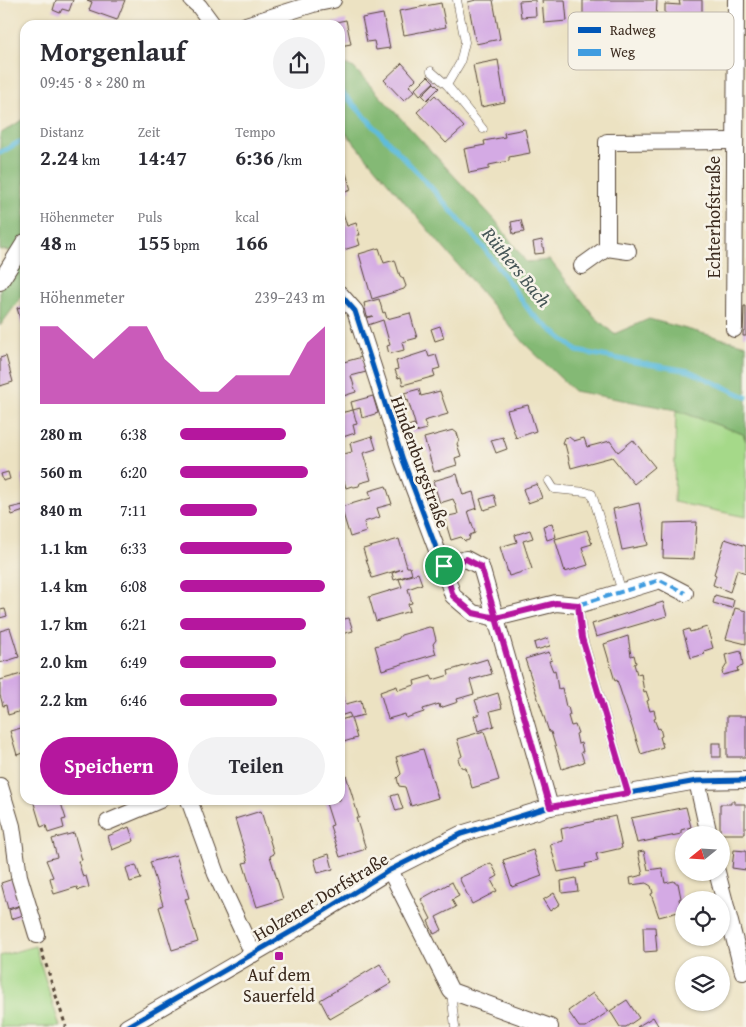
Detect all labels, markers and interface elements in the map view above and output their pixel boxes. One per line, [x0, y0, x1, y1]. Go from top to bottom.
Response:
legend [568, 12, 734, 70]
text: Radweg [610, 20, 655, 40]
text: Morgenlauf [40, 30, 186, 71]
button: share [273, 37, 325, 89]
text: Weg [610, 42, 635, 62]
text: 09:45 · 8 × 280 m [40, 70, 145, 94]
text: Distanz [40, 122, 84, 142]
text: Zeit [138, 122, 161, 142]
text: Tempo [235, 122, 275, 142]
text: 2.24 [40, 142, 79, 173]
text: 14:47 [138, 142, 187, 173]
text: 6:36 [235, 142, 274, 173]
text: km [79, 150, 100, 170]
text: /km [274, 150, 302, 170]
street label: Echterhofstraße [700, 156, 727, 278]
text: Höhenmeter [40, 207, 114, 227]
text: Puls [138, 207, 162, 227]
text: kcal [235, 207, 259, 227]
water label: Rüthers Bach [475, 220, 558, 314]
text: 48 [40, 227, 62, 258]
text: 155 [138, 227, 170, 258]
text: 166 [235, 227, 268, 258]
text: m [62, 235, 76, 255]
text: bpm [170, 235, 200, 255]
text: Höhenmeter [40, 285, 125, 309]
text: 239–243 m [255, 285, 325, 309]
street label: Hindenburgstraße [384, 392, 457, 532]
text: 280 m [40, 422, 82, 446]
text: 6:38 [120, 422, 147, 446]
text: 560 m [40, 460, 82, 484]
text: 6:20 [120, 460, 147, 484]
text: 840 m [40, 498, 82, 522]
text: 7:11 [120, 498, 147, 522]
text: 1.1 km [40, 536, 87, 560]
text: 6:33 [120, 536, 147, 560]
pin [423, 545, 465, 587]
icon: arrive [430, 552, 458, 580]
text: 1.4 km [40, 574, 87, 598]
text: 6:08 [120, 574, 147, 598]
text: 1.7 km [40, 612, 87, 636]
text: 6:21 [120, 612, 147, 636]
text: 2.0 km [40, 650, 87, 674]
text: 6:49 [120, 650, 147, 674]
text: 2.2 km [40, 688, 87, 712]
text: 6:46 [120, 688, 147, 712]
button: Speichern [40, 737, 178, 795]
button: Teilen [188, 737, 325, 795]
north arrow [675, 826, 730, 881]
map controls [675, 826, 730, 1011]
street label: Holzener Dorfstraße [248, 845, 394, 948]
button: locate [675, 891, 730, 946]
marker: Auf dem Sauerfeld [273, 950, 285, 962]
button: layers [675, 956, 730, 1011]
place label: Auf dem Sauerfeld [243, 961, 315, 1009]

